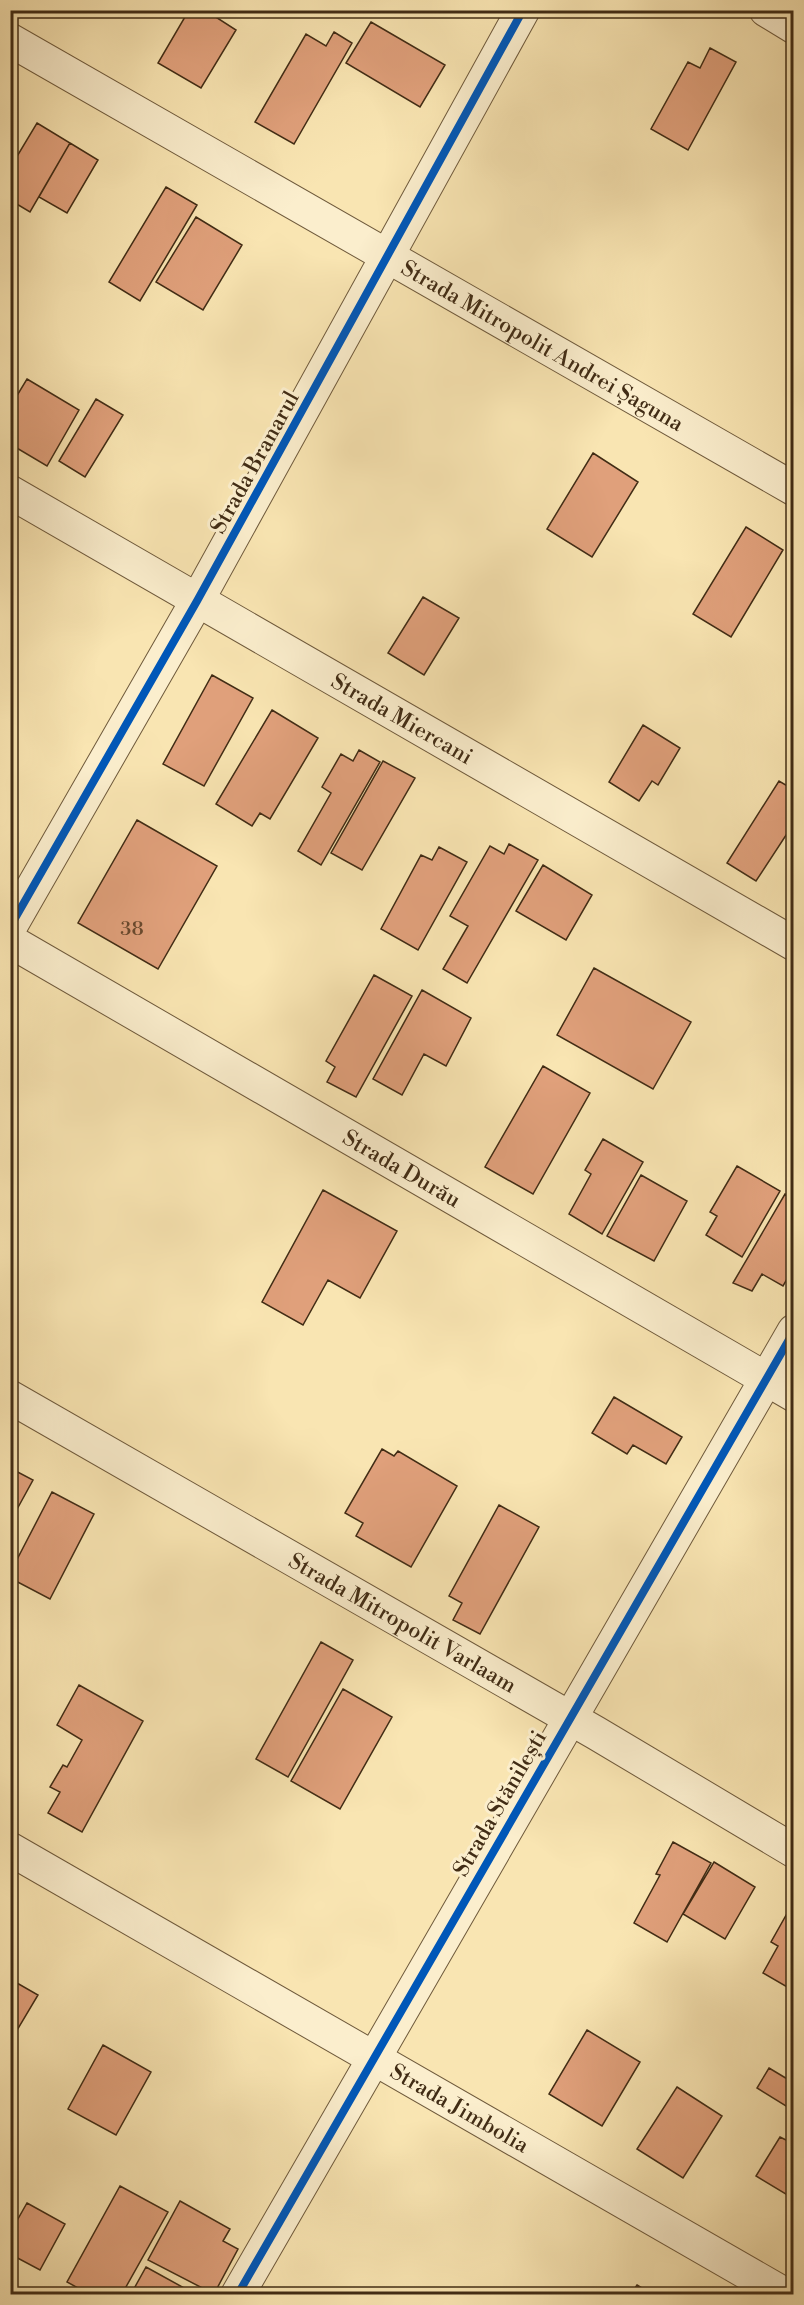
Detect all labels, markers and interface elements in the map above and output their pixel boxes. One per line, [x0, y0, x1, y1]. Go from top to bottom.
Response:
street label: Strada Mitropolit Andrei Șaguna [396, 255, 689, 438]
street label: Strada Branarul [205, 386, 306, 539]
street label: Strada Miercani [326, 668, 477, 771]
house number: 38 [120, 917, 144, 942]
street label: Strada Durău [337, 1125, 466, 1214]
street label: Strada Mitropolit Varlaam [283, 1548, 521, 1700]
street label: Strada Stănilești [448, 1726, 553, 1881]
street label: Strada Jimbolia [385, 2058, 534, 2160]

